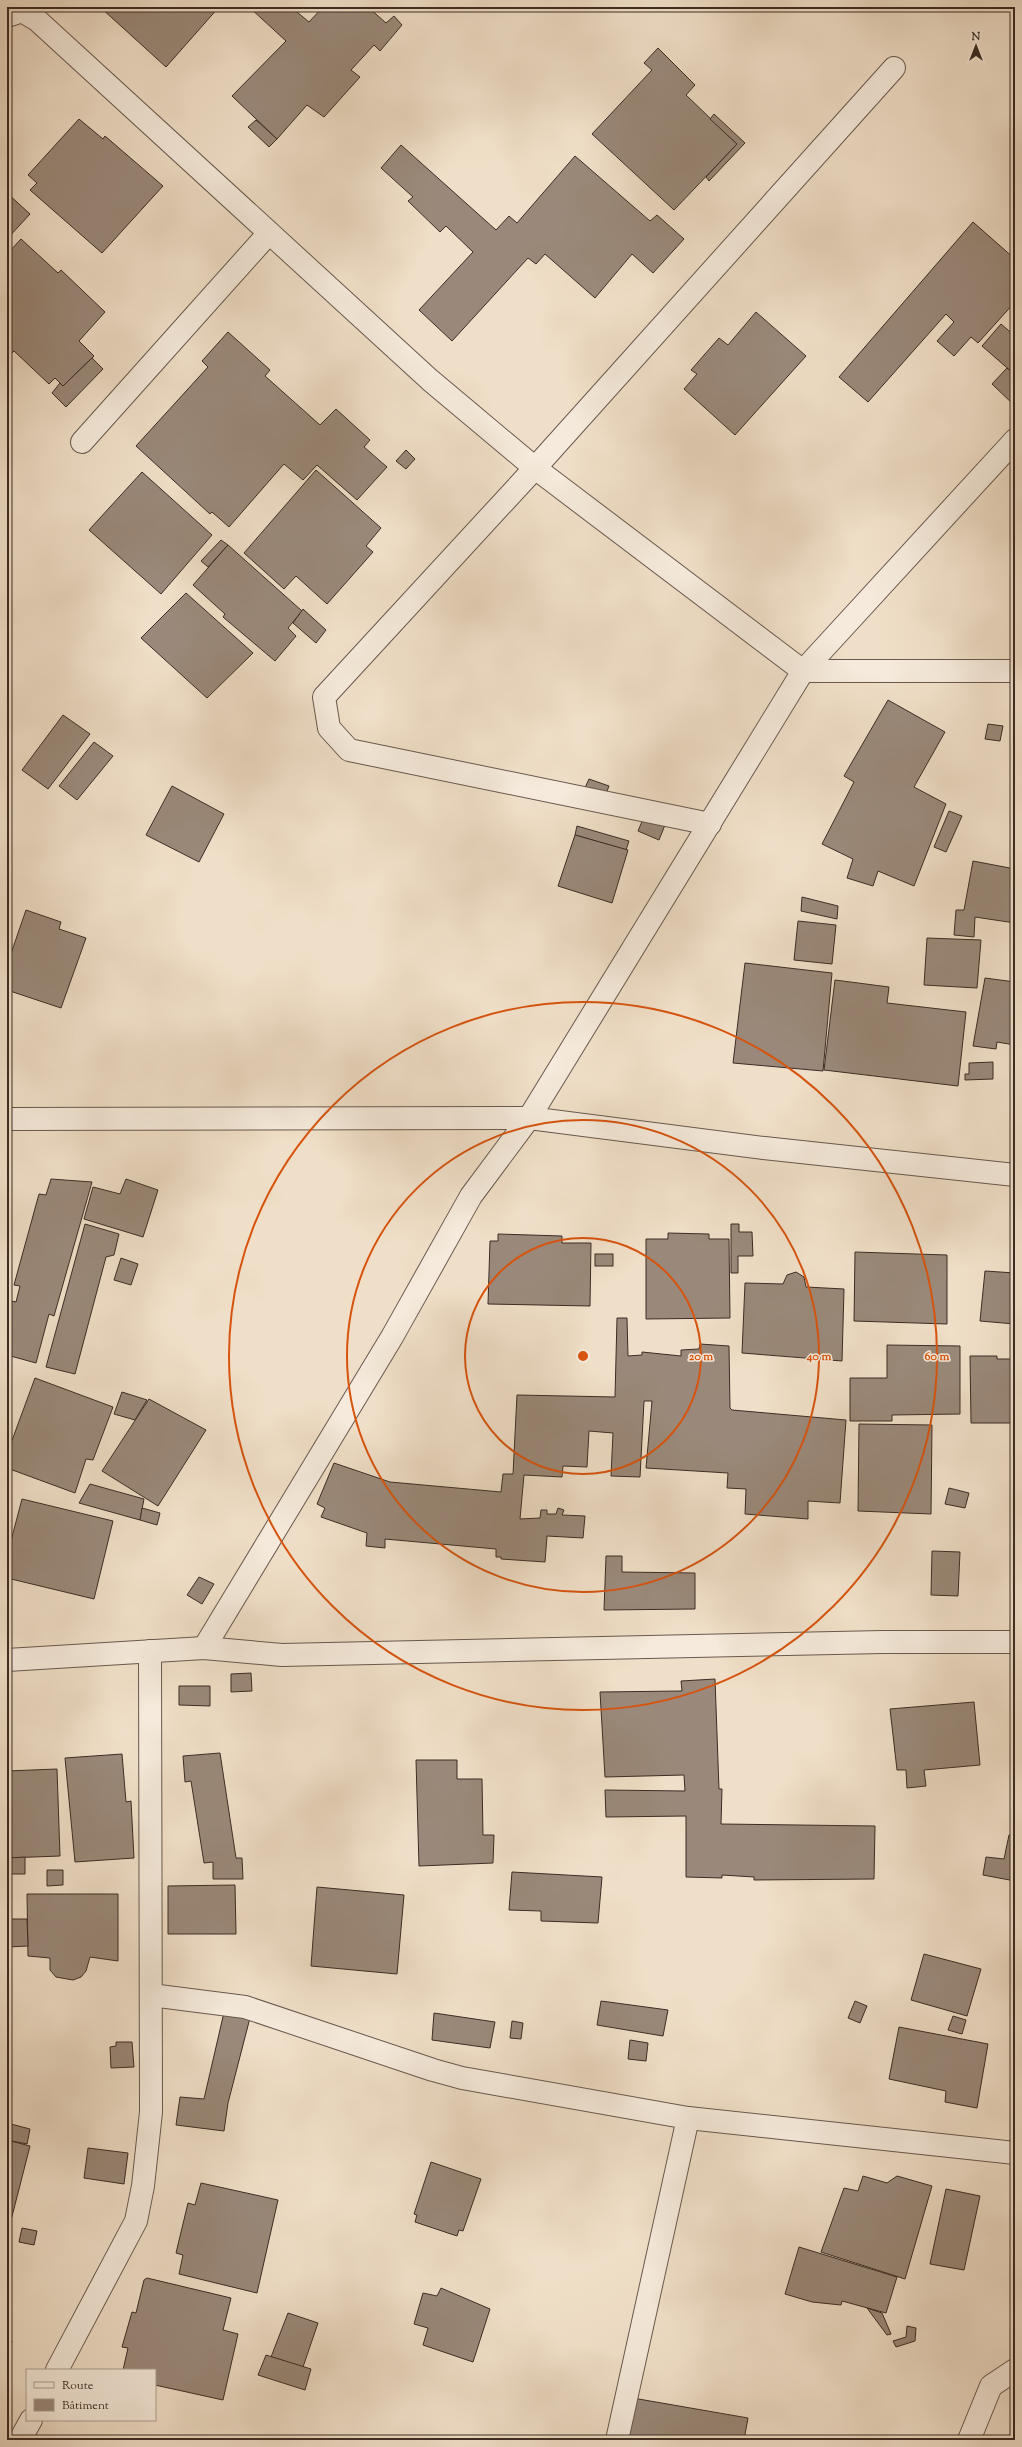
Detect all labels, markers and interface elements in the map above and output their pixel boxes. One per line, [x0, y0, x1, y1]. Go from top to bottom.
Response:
north arrow [956, 26, 996, 66]
text: N [971, 29, 981, 45]
text: 20 m [689, 1348, 713, 1366]
text: 40 m [806, 1348, 831, 1366]
text: 60 m [925, 1348, 949, 1366]
centre of rings [576, 1349, 590, 1363]
legend [26, 2369, 156, 2421]
text: Route [62, 2377, 94, 2395]
text: Bâtiment [62, 2397, 109, 2415]

